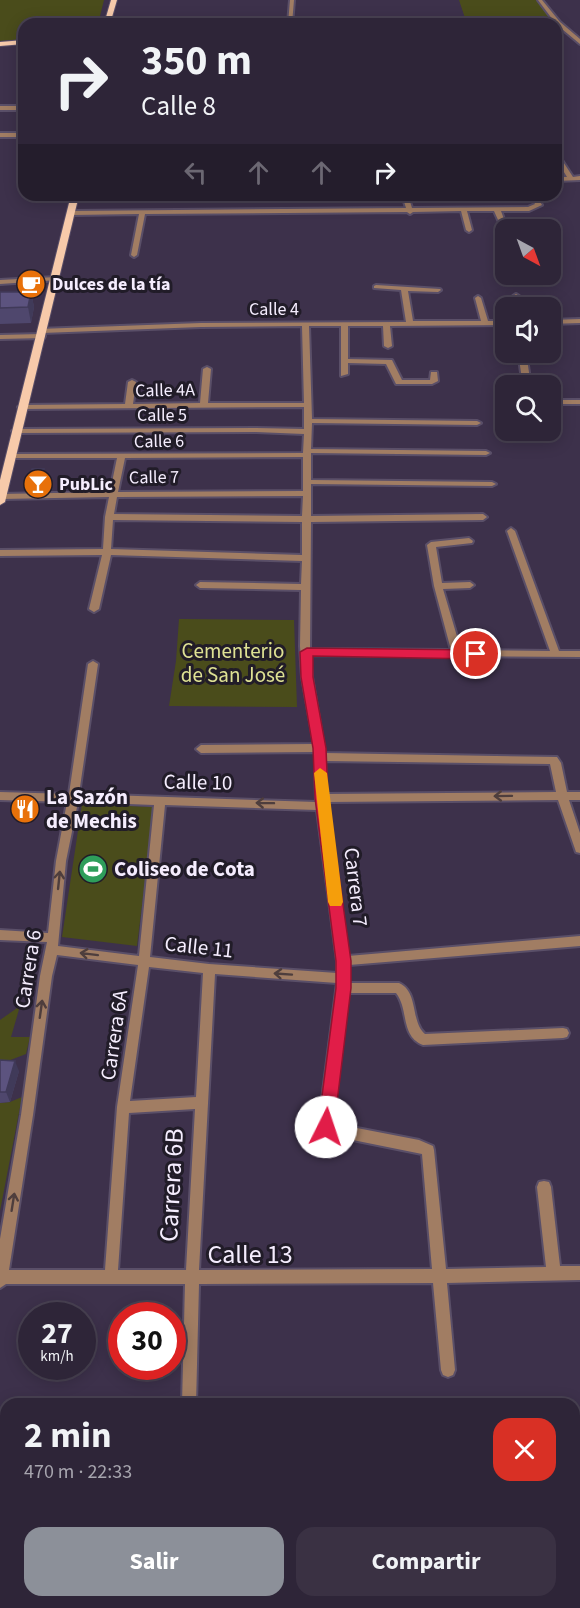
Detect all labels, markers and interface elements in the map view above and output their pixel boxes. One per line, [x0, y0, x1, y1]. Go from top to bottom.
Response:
text: 350 m [141, 31, 252, 91]
icon: right [42, 42, 120, 120]
text: Calle 8 [141, 87, 216, 126]
icon: left [179, 156, 212, 189]
icon: ahead [242, 156, 275, 189]
icon: ahead [305, 156, 338, 189]
icon: right [368, 156, 401, 189]
north arrow [495, 219, 561, 285]
map controls [495, 219, 561, 441]
cafe icon: Dulces de la tía [15, 268, 47, 300]
place label: Dulces de la tía [52, 272, 170, 297]
street label: Calle 4 [249, 297, 299, 322]
button: sound [495, 297, 561, 363]
button: search [495, 375, 561, 441]
street label: Calle 4A [135, 377, 195, 404]
street label: Calle 5 [137, 403, 187, 428]
street label: Calle 6 [134, 429, 184, 454]
street label: Calle 7 [129, 465, 179, 490]
bar icon: PubLic [22, 468, 54, 500]
place label: PubLic [59, 472, 114, 497]
pin [450, 628, 501, 679]
park label: Cementerio de San José [181, 636, 285, 690]
icon: arrive [459, 637, 492, 670]
street label: Calle 10 [163, 766, 233, 798]
place label: La Sazón de Mechis [46, 782, 137, 836]
one-way arrow [494, 790, 514, 802]
restaurant icon: La Sazón de Mechis [9, 793, 41, 825]
one-way arrow [255, 798, 275, 809]
street label: Carrera 7 [336, 846, 376, 928]
sports icon: Coliseo de Cota [77, 853, 109, 885]
place label: Coliseo de Cota [114, 854, 255, 884]
one-way arrow [54, 870, 65, 890]
street label: Carrera 6 [7, 927, 49, 1011]
street label: Calle 11 [163, 928, 235, 966]
one-way arrow [80, 948, 100, 959]
one-way arrow [274, 968, 294, 979]
street label: Carrera 6A [93, 987, 135, 1082]
one-way arrow [36, 1000, 47, 1020]
position arrow [294, 1095, 358, 1159]
street label: Carrera 6B [150, 1127, 193, 1243]
one-way arrow [7, 1193, 18, 1212]
street label: Calle 13 [207, 1236, 293, 1273]
speed limit sign: 30 [108, 1302, 186, 1380]
text: 27 [41, 1312, 73, 1355]
text: km/h [40, 1346, 74, 1367]
text: 2 min [24, 1410, 112, 1461]
button: close [493, 1418, 556, 1481]
text: 470 m · 22:33 [24, 1458, 132, 1486]
button: Salir [24, 1527, 284, 1596]
button: Compartir [296, 1527, 556, 1596]

